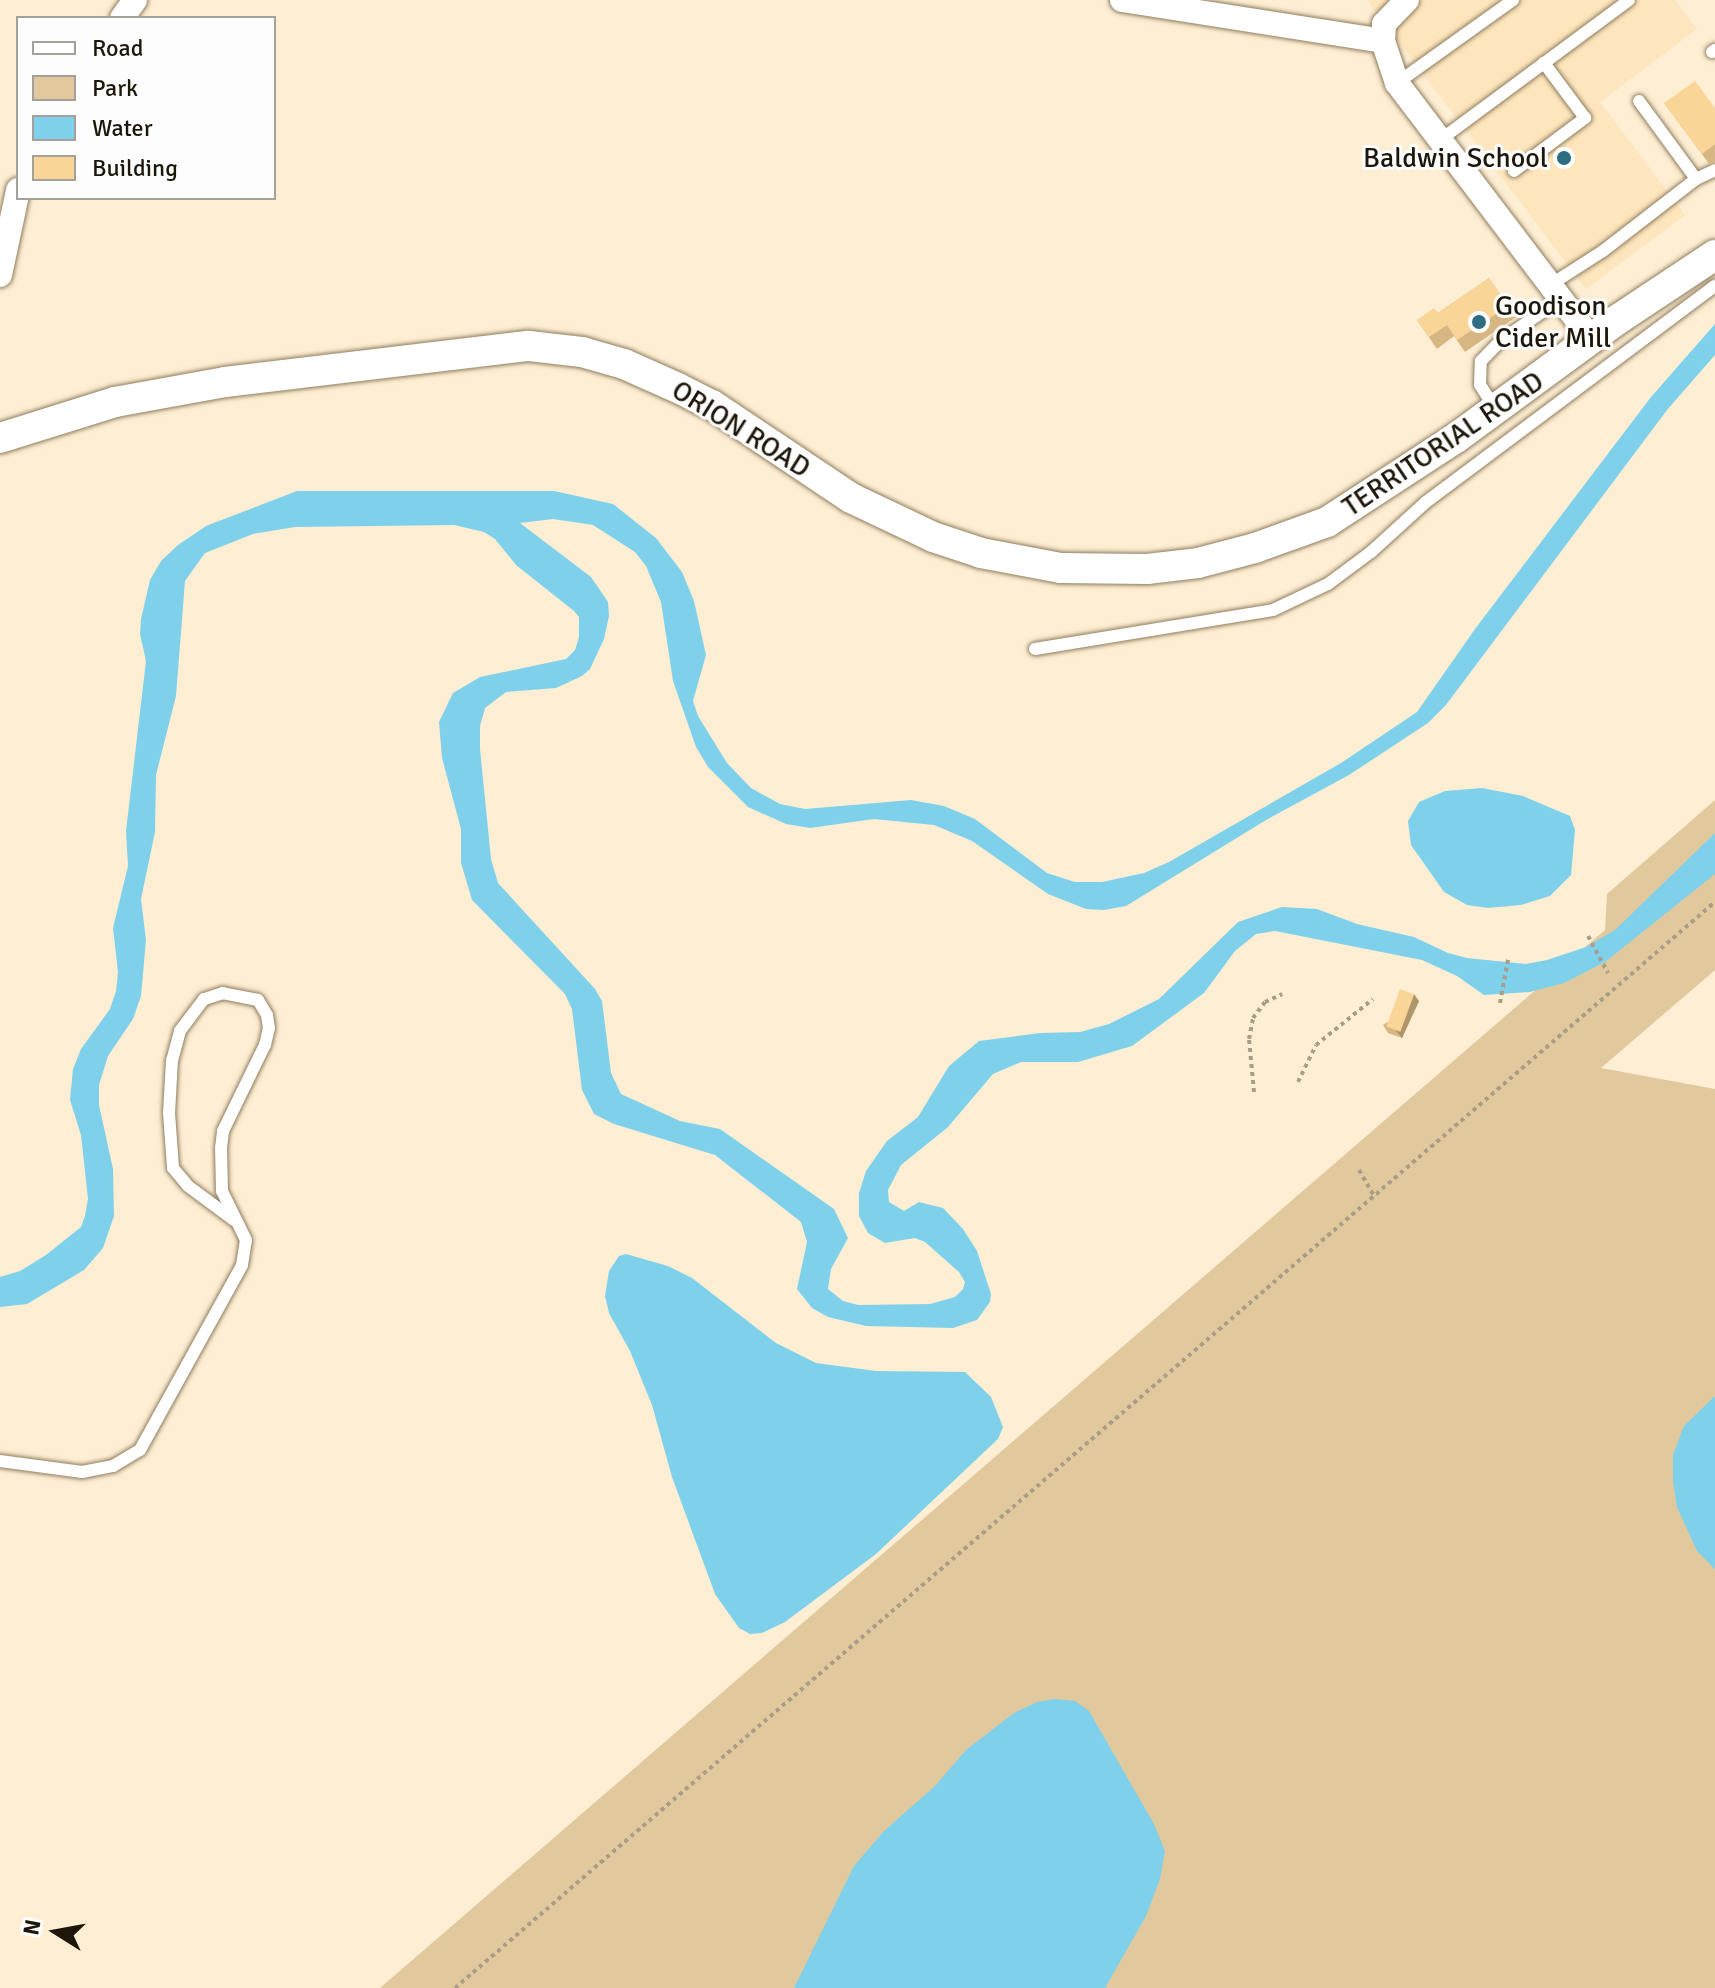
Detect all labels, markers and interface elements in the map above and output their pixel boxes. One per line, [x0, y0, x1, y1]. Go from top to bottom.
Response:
legend [16, 16, 276, 200]
text: Road [92, 33, 143, 63]
text: Park [92, 73, 138, 103]
text: Water [92, 113, 152, 143]
place label: Baldwin School [1363, 141, 1548, 175]
marker: Baldwin School [1555, 149, 1573, 167]
text: Building [92, 153, 178, 183]
place label: Goodison Cider Mill [1495, 289, 1611, 355]
marker: Goodison Cider Mill [1470, 313, 1488, 331]
street label: TERRITORIAL ROAD [1336, 364, 1550, 524]
street label: ORION ROAD [666, 373, 816, 485]
north arrow [16, 1892, 96, 1972]
text: N [17, 1917, 47, 1937]

